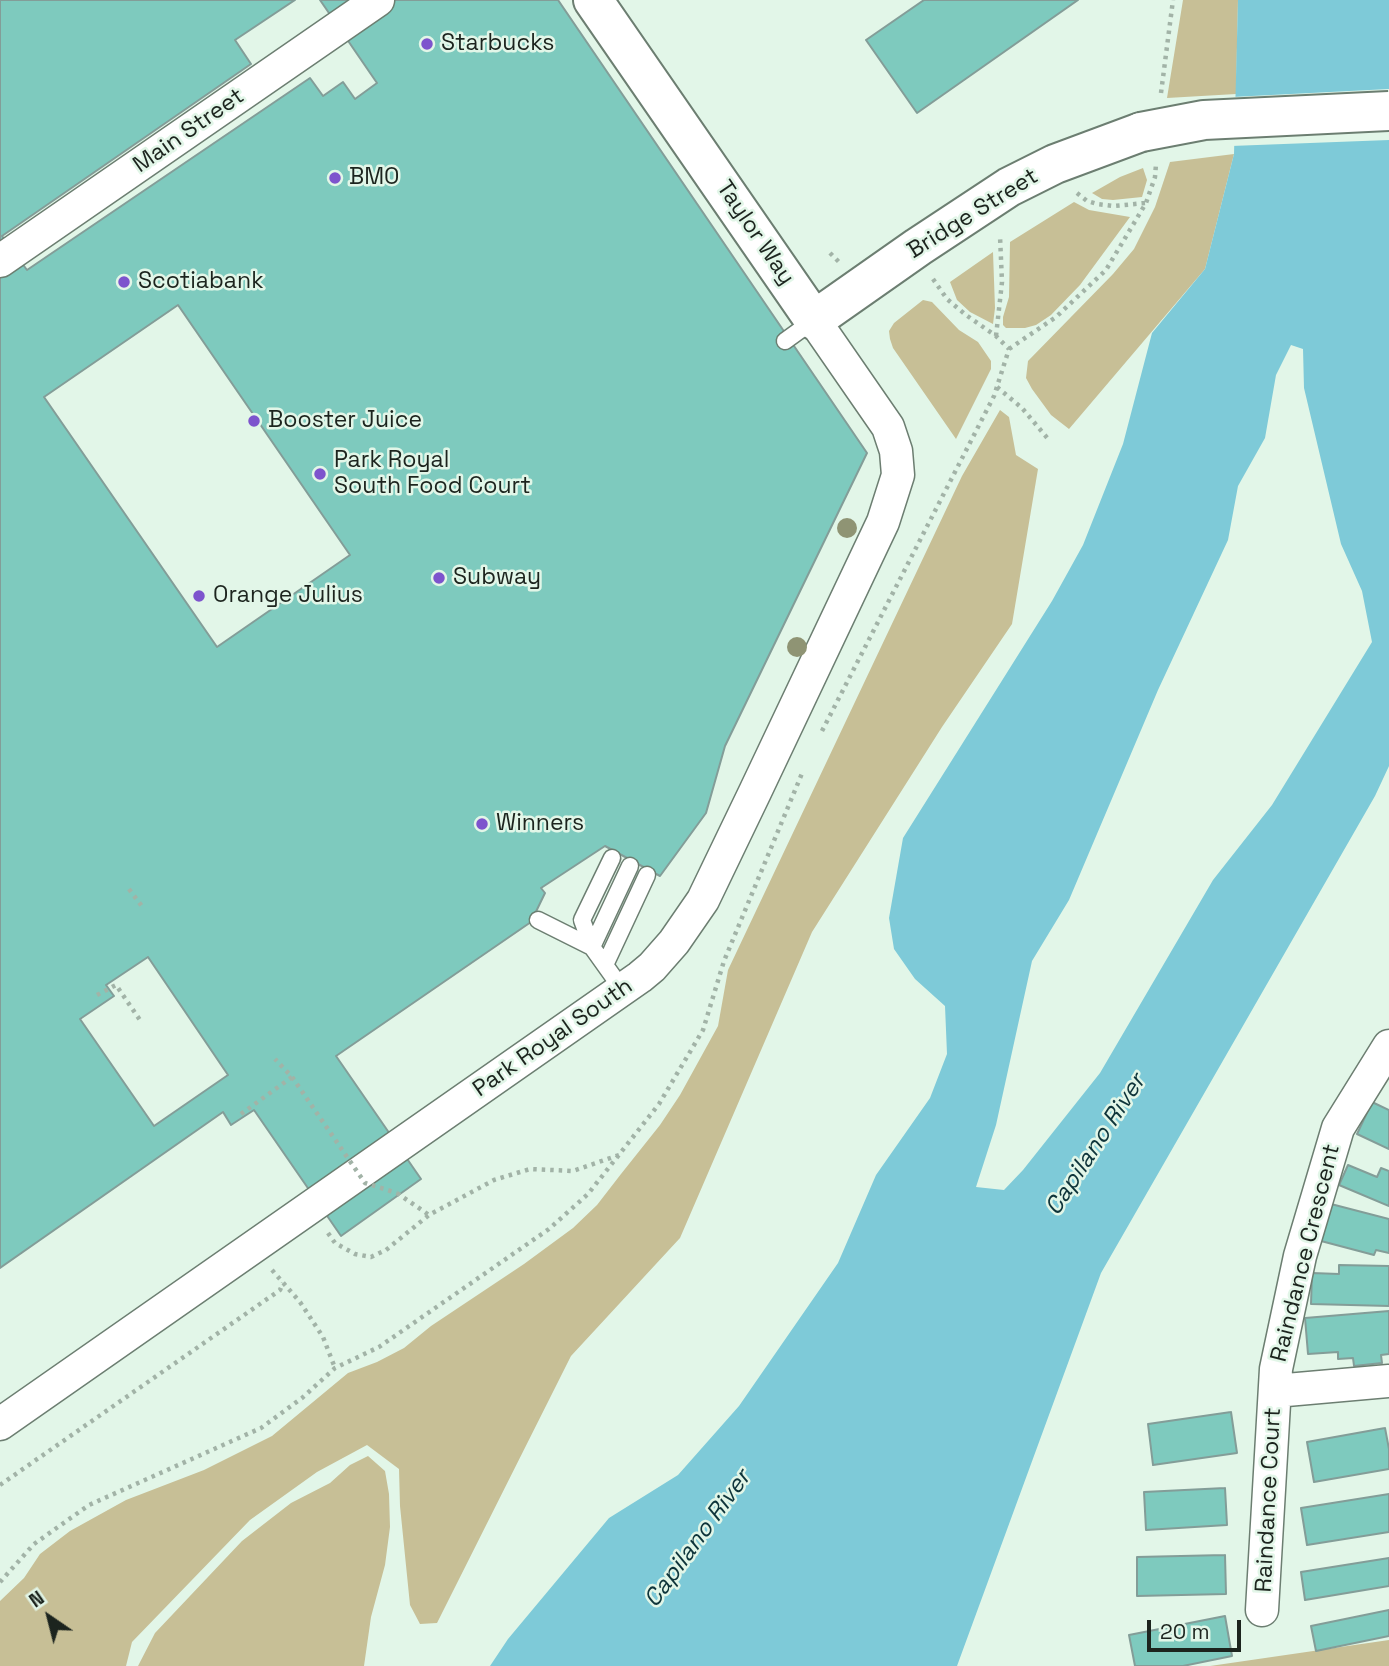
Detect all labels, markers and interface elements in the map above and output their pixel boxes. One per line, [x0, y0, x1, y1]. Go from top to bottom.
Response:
place label: Starbucks [441, 30, 554, 58]
marker: Starbucks [419, 36, 435, 52]
street label: Main Street [128, 83, 250, 179]
street label: Bridge Street [903, 163, 1043, 265]
place label: BMO [349, 164, 399, 192]
marker: BMO [327, 170, 343, 186]
street label: Taylor Way [710, 176, 800, 290]
place label: Scotiabank [138, 268, 264, 296]
marker: Scotiabank [116, 274, 132, 290]
place label: Booster Juice [268, 407, 422, 435]
marker: Booster Juice [246, 413, 262, 429]
place label: Park Royal South Food Court [334, 447, 531, 501]
marker: Park Royal South Food Court [312, 466, 328, 482]
place label: Subway [453, 564, 541, 592]
marker: Subway [431, 570, 447, 586]
place label: Orange Julius [213, 582, 363, 610]
marker: Orange Julius [191, 588, 207, 604]
place label: Winners [496, 810, 584, 838]
marker: Winners [474, 816, 490, 832]
street label: Park Royal South [468, 973, 638, 1103]
water label: Capilano River [1040, 1069, 1152, 1221]
street label: Raindance Crescent [1266, 1141, 1346, 1365]
street label: Raindance Court [1250, 1407, 1288, 1593]
water label: Capilano River [639, 1465, 757, 1613]
north arrow [14, 1582, 84, 1652]
text: N [24, 1586, 49, 1613]
scale bar [1151, 1606, 1246, 1650]
text: 20 m [1160, 1618, 1210, 1645]

